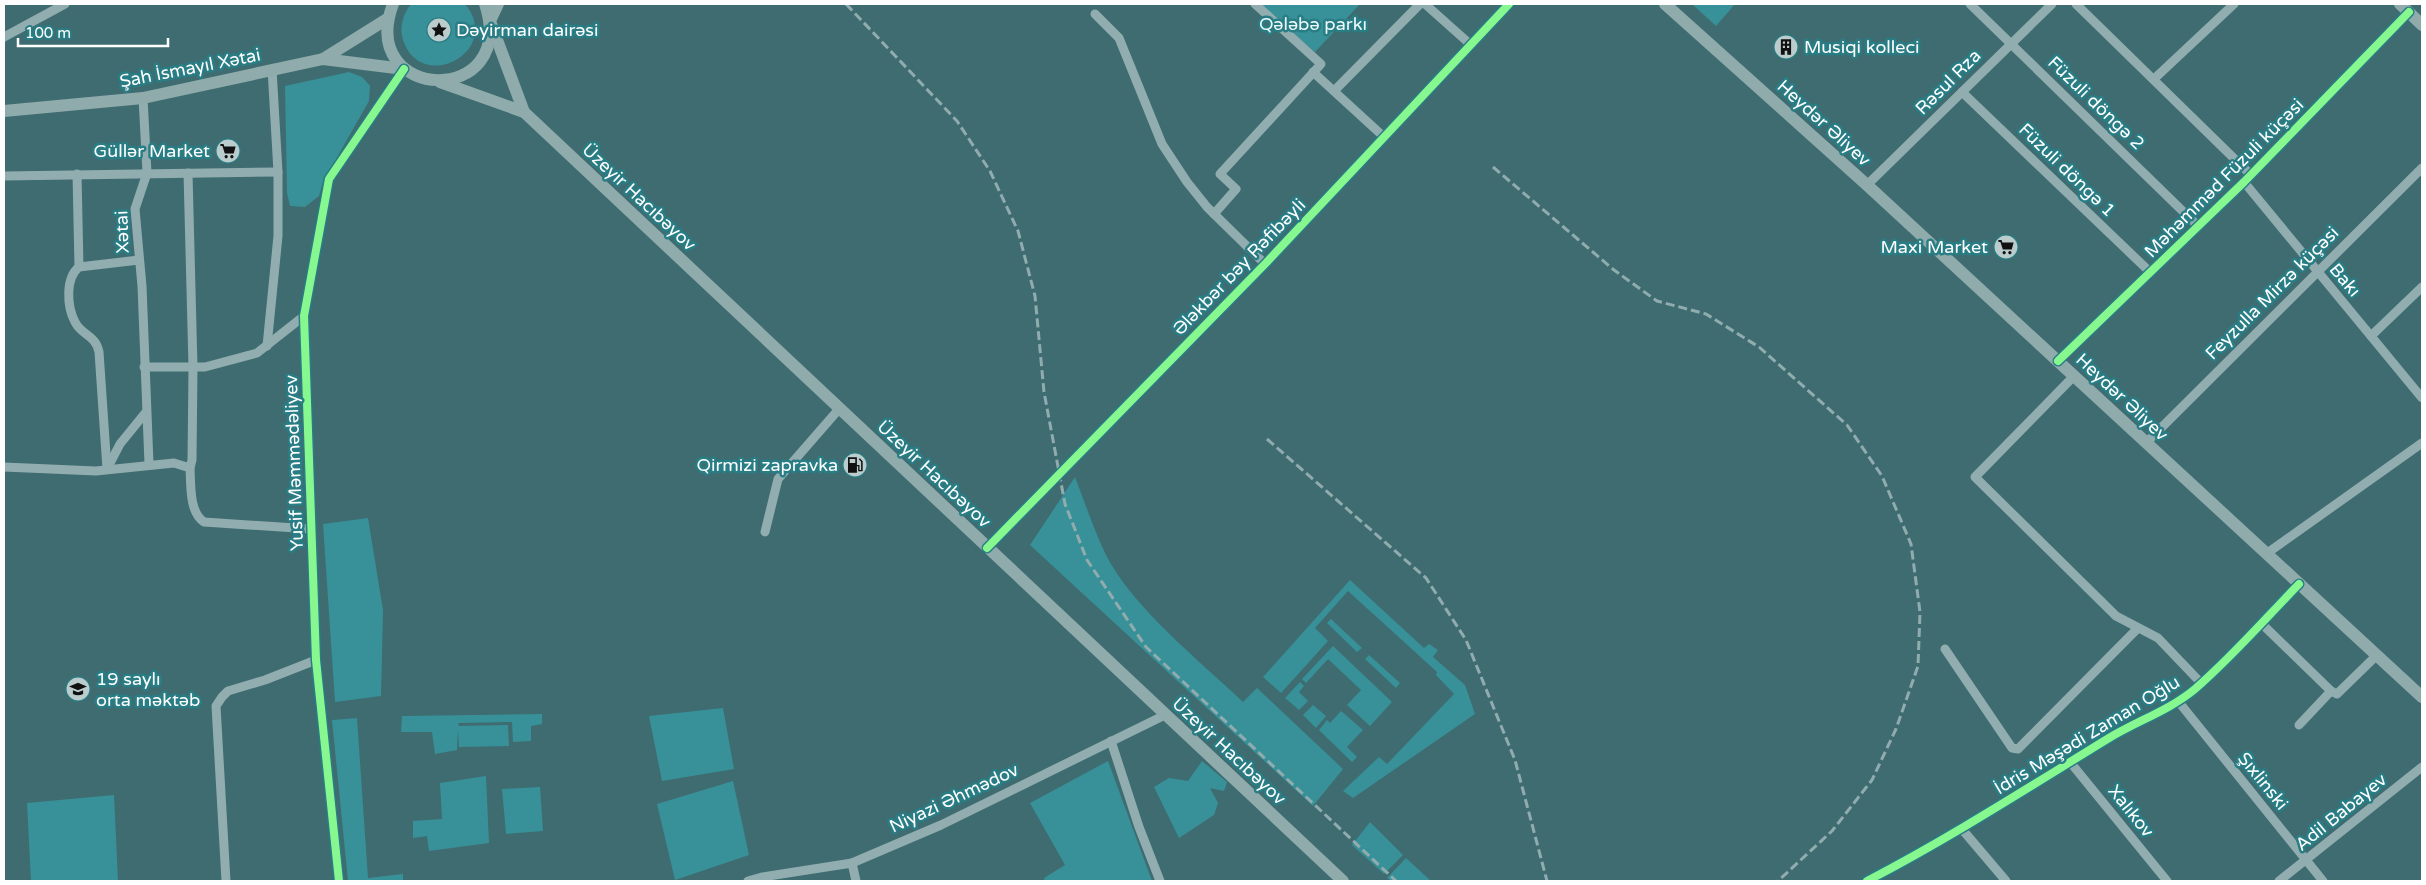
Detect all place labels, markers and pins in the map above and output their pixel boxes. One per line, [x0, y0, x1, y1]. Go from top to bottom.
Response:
place icon: Dəyirman dairəsi [426, 17, 452, 43]
place label: Dəyirman dairəsi [456, 19, 598, 41]
building icon: Musiqi kolleci [1773, 34, 1799, 60]
place label: Musiqi kolleci [1804, 36, 1920, 58]
supermarket icon: Güllər Market [215, 138, 241, 164]
place label: Güllər Market [94, 140, 210, 162]
supermarket icon: Maxi Market [1993, 234, 2019, 260]
place label: Maxi Market [1880, 236, 1988, 258]
fuel station icon: Qirmizi zapravka [842, 452, 868, 478]
place label: Qirmizi zapravka [696, 454, 838, 476]
place label: 19 saylı orta məktəb [96, 668, 200, 711]
school or university icon: 19 saylı orta məktəb [65, 676, 91, 702]

